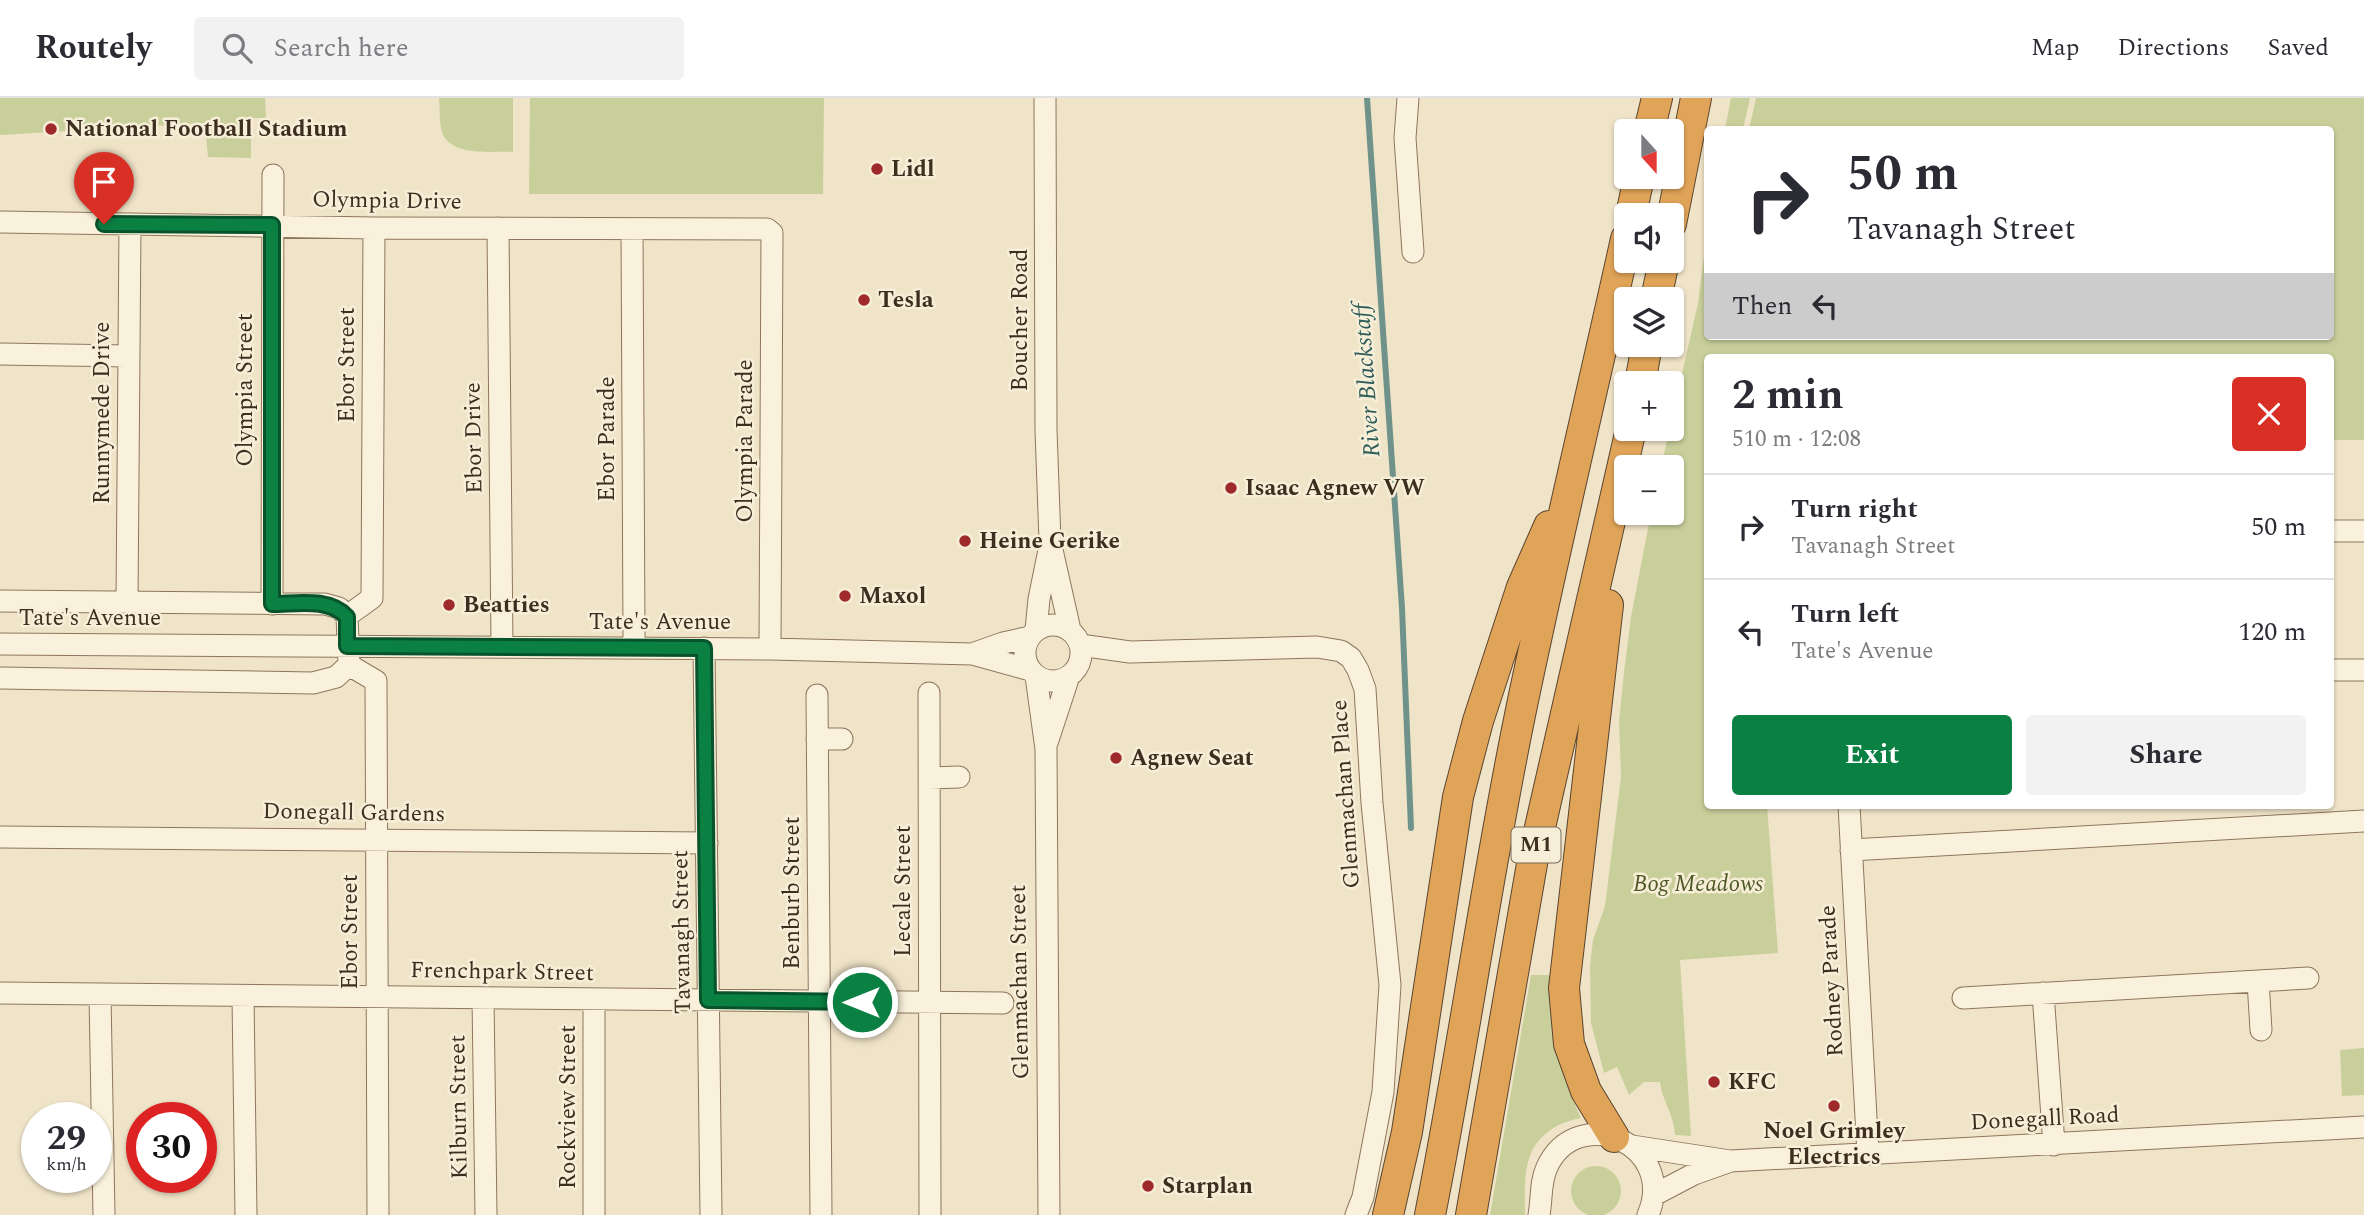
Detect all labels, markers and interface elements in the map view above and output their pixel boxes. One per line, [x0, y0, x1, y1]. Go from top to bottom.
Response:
search box [194, 17, 684, 80]
text: Routely [35, 23, 152, 73]
text: Search here [274, 28, 409, 68]
icon: search [218, 29, 256, 67]
text: Map [2031, 30, 2079, 66]
text: Directions [2117, 30, 2229, 66]
text: Saved [2267, 30, 2329, 66]
place label: National Football Stadium [65, 112, 348, 147]
north arrow [1614, 119, 1684, 189]
map controls [1614, 119, 1684, 525]
marker: National Football Stadium [43, 121, 59, 137]
text: 50 m [1847, 137, 1958, 212]
pin [74, 152, 134, 224]
place label: Lidl [891, 152, 935, 187]
icon: right [1732, 154, 1823, 245]
marker: Lidl [869, 161, 885, 177]
icon: arrive [85, 163, 123, 201]
street label: Olympia Drive [312, 182, 462, 220]
button: sound [1614, 203, 1684, 273]
text: Tavanagh Street [1847, 205, 2076, 254]
street label: Boucher Road [1003, 248, 1038, 391]
place label: Tesla [878, 283, 934, 318]
text: Then [1732, 286, 1792, 326]
button: layers [1614, 287, 1684, 357]
icon: left [1806, 287, 1844, 325]
marker: Tesla [856, 292, 872, 308]
water label: River Blackstaff [1343, 298, 1390, 458]
street label: Ebor Street [330, 307, 365, 423]
street label: Olympia Street [228, 313, 263, 467]
street label: Runnymede Drive [85, 322, 120, 504]
street label: Olympia Parade [728, 359, 763, 523]
text: 2 min [1732, 364, 1844, 427]
button: + [1614, 371, 1684, 441]
street label: Ebor Parade [590, 376, 625, 502]
button: close [2232, 377, 2306, 451]
street label: Ebor Drive [456, 382, 492, 494]
text: 510 m · 12:08 [1732, 422, 1861, 457]
button: − [1614, 455, 1684, 525]
place label: Isaac Agnew VW [1245, 471, 1425, 506]
marker: Isaac Agnew VW [1223, 480, 1239, 496]
text: Turn right [1791, 489, 1918, 529]
text: 50 m [2251, 507, 2306, 547]
icon: right [1732, 508, 1770, 546]
place label: Heine Gerike [979, 524, 1120, 559]
text: Tavanagh Street [1791, 529, 1955, 564]
marker: Heine Gerike [957, 533, 973, 549]
place label: Maxol [859, 579, 926, 614]
place label: Beatties [463, 588, 550, 623]
marker: Maxol [837, 588, 853, 604]
text: Turn left [1791, 594, 1899, 634]
marker: Beatties [441, 597, 457, 613]
street label: Tate's Avenue [19, 601, 161, 636]
street label: Tate's Avenue [589, 605, 731, 640]
text: 120 m [2238, 612, 2306, 652]
icon: left [1732, 613, 1770, 651]
text: Tate's Avenue [1791, 634, 1933, 669]
street label: Glenmachan Place [1322, 698, 1370, 890]
button: Exit [1732, 715, 2012, 795]
button: Share [2026, 715, 2306, 795]
place label: Agnew Seat [1130, 741, 1254, 776]
marker: Agnew Seat [1108, 750, 1124, 766]
street label: Donegall Gardens [262, 794, 446, 832]
street label: Benburb Street [775, 816, 810, 970]
street label: Lecale Street [886, 825, 921, 957]
road number: M1 [1512, 828, 1560, 862]
street label: Tavanagh Street [663, 850, 701, 1014]
park label: Bog Meadows [1633, 867, 1763, 902]
street label: Ebor Street [333, 874, 368, 990]
street label: Glenmachan Street [1001, 884, 1039, 1080]
street label: Rodney Parade [1811, 904, 1853, 1058]
street label: Frenchpark Street [410, 953, 594, 991]
position arrow [825, 965, 899, 1039]
street label: Rockview Street [551, 1025, 586, 1189]
street label: Kilburn Street [440, 1034, 478, 1180]
place label: KFC [1728, 1065, 1777, 1100]
marker: KFC [1706, 1074, 1722, 1090]
marker: Noel Grimley Electrics [1826, 1098, 1842, 1114]
street label: Donegall Road [1970, 1098, 2121, 1140]
speed limit sign: 30 [126, 1102, 217, 1193]
text: 29 [47, 1112, 86, 1165]
place label: Noel Grimley Electrics [1763, 1114, 1906, 1175]
text: km/h [46, 1151, 87, 1178]
place label: Starplan [1162, 1169, 1253, 1204]
marker: Starplan [1140, 1178, 1156, 1194]

